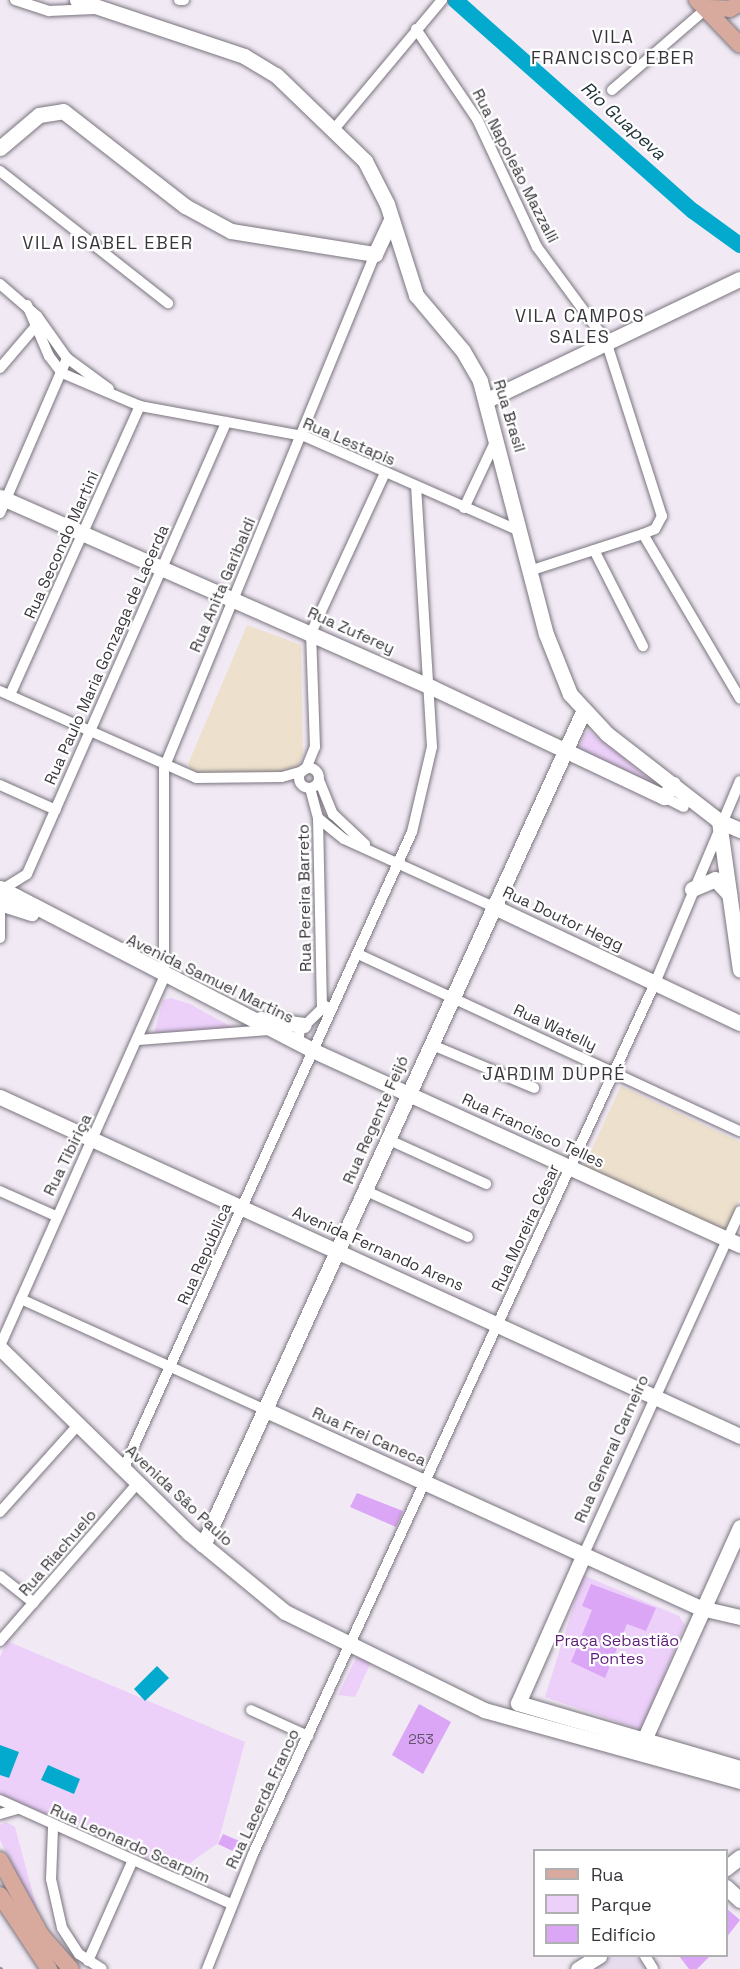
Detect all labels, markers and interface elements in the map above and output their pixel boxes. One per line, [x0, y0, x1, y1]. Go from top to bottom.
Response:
district label: VILA FRANCISCO EBER [531, 27, 695, 70]
water label: Rio Guapeva [576, 77, 670, 165]
street label: Rua Napoleão Mazzalli [468, 86, 562, 246]
district label: VILA ISABEL EBER [22, 232, 194, 254]
district label: VILA CAMPOS SALES [515, 306, 645, 348]
street label: Rua Brasil [489, 377, 529, 455]
street label: Rua Lestapis [300, 414, 398, 470]
street label: Rua Secondo Martini [21, 468, 103, 622]
street label: Rua Anita Garibaldi [186, 515, 260, 655]
street label: Rua Paulo Maria Gonzaga de Lacerda [41, 522, 173, 788]
street label: Rua Zuferey [304, 603, 398, 659]
street label: Rua Pereira Barreto [294, 824, 316, 972]
street label: Rua Doutor Hegg [500, 883, 626, 955]
street label: Avenida Samuel Martins [123, 930, 297, 1028]
street label: Rua Watelly [510, 1000, 600, 1056]
street label: Rua Regente Feijó [339, 1053, 413, 1187]
district label: JARDIM DUPRÉ [482, 1063, 626, 1085]
street label: Rua Francisco Telles [459, 1090, 607, 1172]
street label: Rua Tibiriça [40, 1111, 96, 1199]
street label: Rua Moreira César [488, 1161, 564, 1295]
street label: Rua República [174, 1200, 236, 1308]
street label: Avenida Fernando Arens [289, 1202, 467, 1296]
street label: Rua General Carneiro [571, 1372, 653, 1526]
street label: Rua Frei Caneca [309, 1403, 429, 1471]
street label: Avenida São Paulo [121, 1441, 237, 1551]
street label: Rua Riachuelo [15, 1506, 101, 1600]
park label: Praça Sebastião Pontes [555, 1631, 679, 1669]
street label: Rua Lacerda Franco [222, 1726, 304, 1872]
house number: 253 [408, 1731, 434, 1747]
street label: Rua Leonardo Scarpim [47, 1800, 213, 1888]
legend [533, 1849, 728, 1957]
text: Rua [591, 1863, 624, 1886]
text: Parque [591, 1893, 652, 1916]
text: Edifício [591, 1923, 656, 1946]

